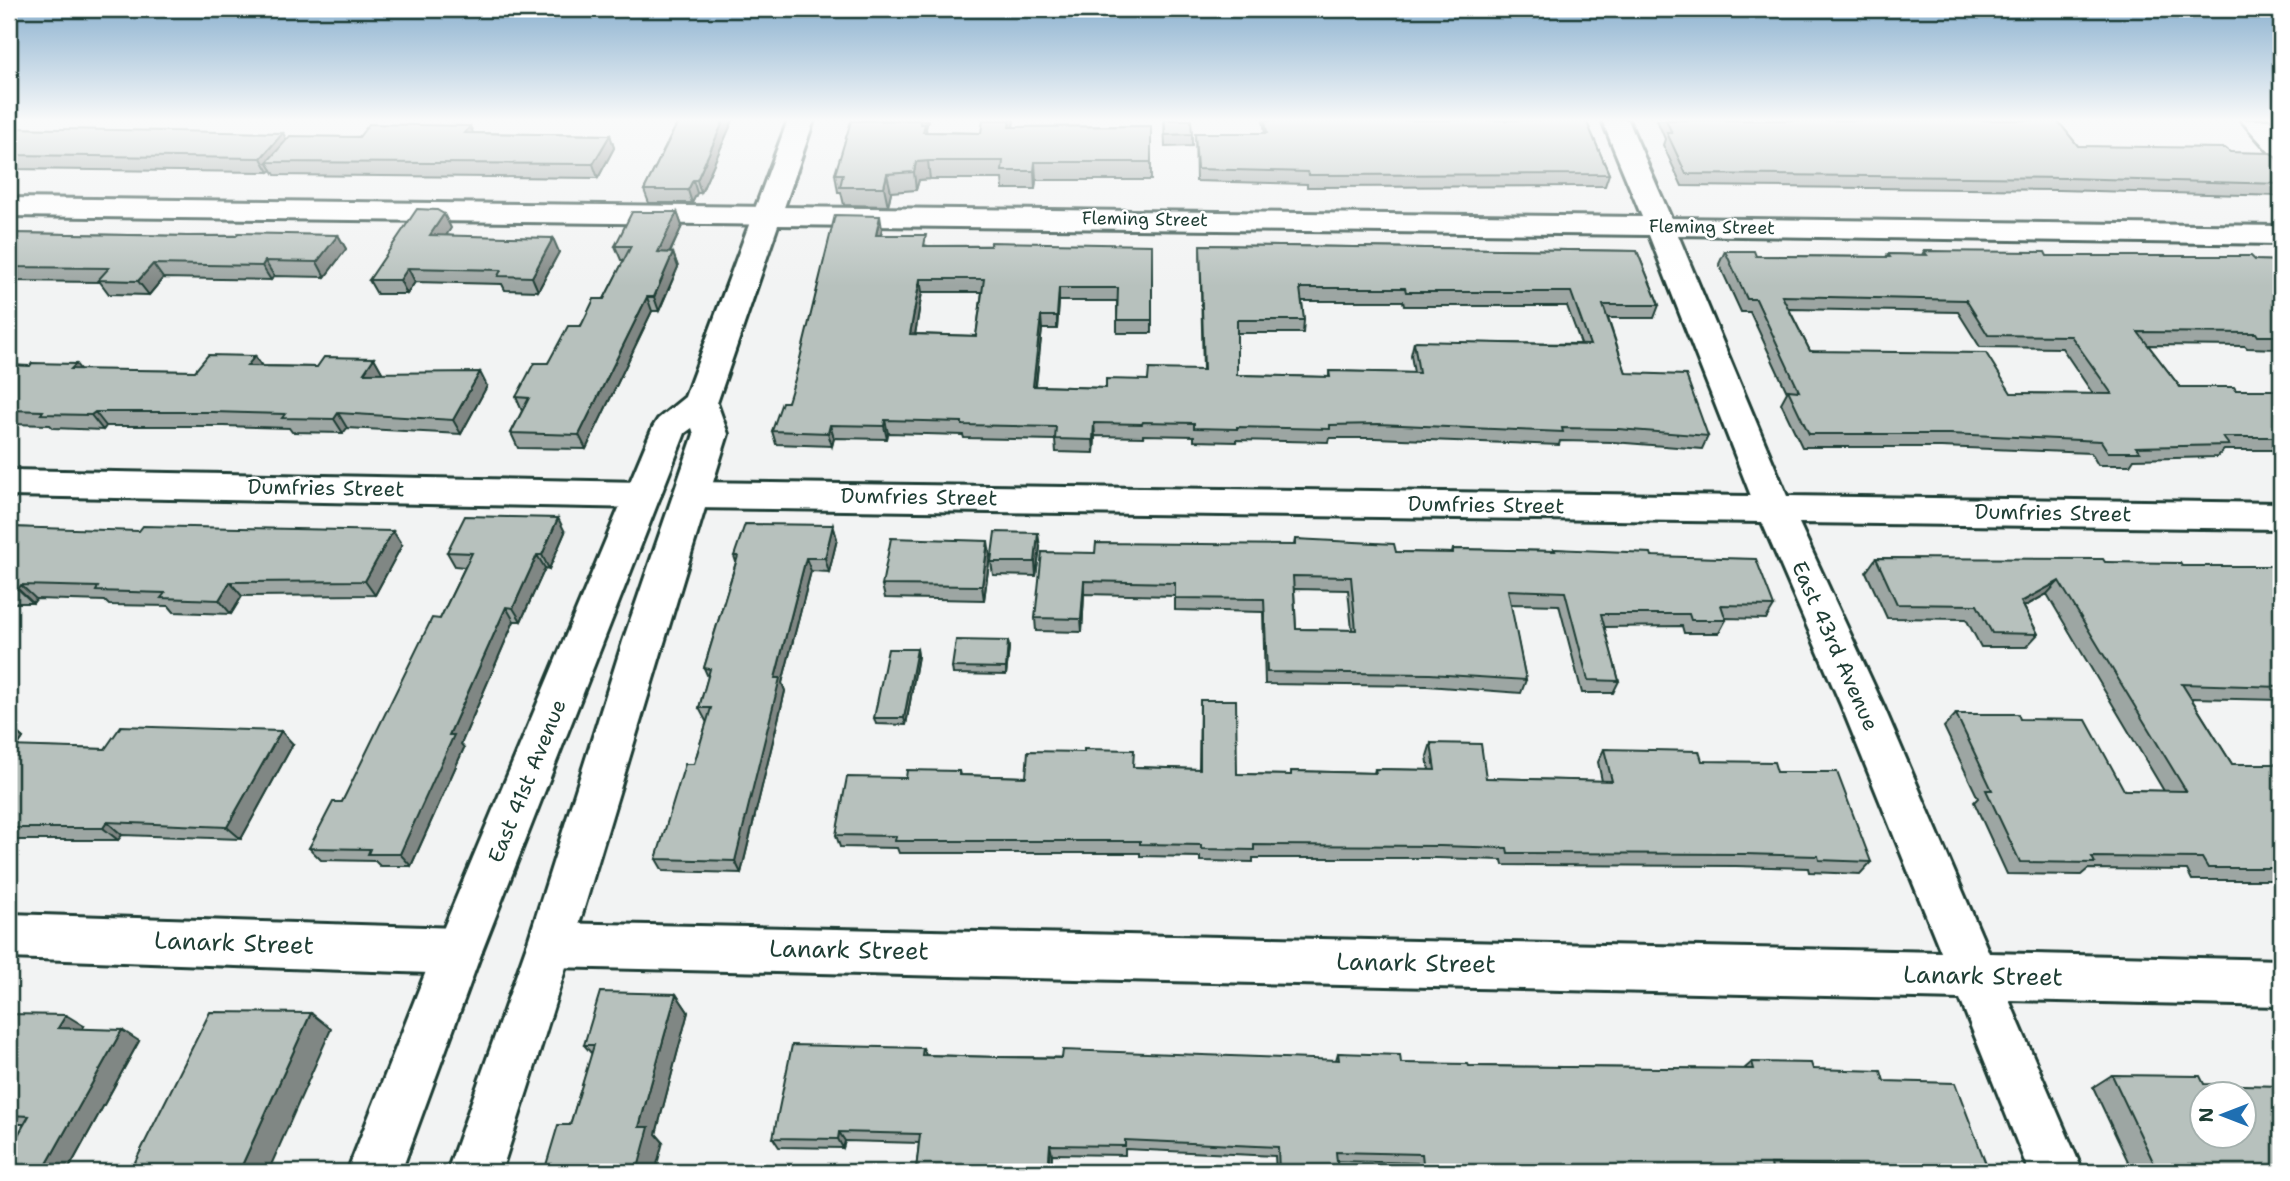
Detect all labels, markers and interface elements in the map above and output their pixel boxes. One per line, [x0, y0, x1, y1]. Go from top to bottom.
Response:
street label: Fleming Street [1082, 206, 1208, 232]
street label: Fleming Street [1649, 214, 1775, 240]
street label: Dumfries Street [247, 473, 405, 503]
street label: Dumfries Street [840, 482, 998, 512]
street label: Dumfries Street [1407, 490, 1565, 520]
street label: Dumfries Street [1974, 498, 2132, 528]
street label: East 43rd Avenue [1785, 557, 1885, 735]
street label: East 41st Avenue [481, 695, 573, 867]
street label: Lanark Street [154, 924, 314, 962]
street label: Lanark Street [769, 933, 929, 967]
street label: Lanark Street [1336, 946, 1496, 980]
street label: Lanark Street [1903, 959, 2063, 993]
north arrow [2188, 1080, 2258, 1150]
text: N [2194, 1107, 2219, 1123]

